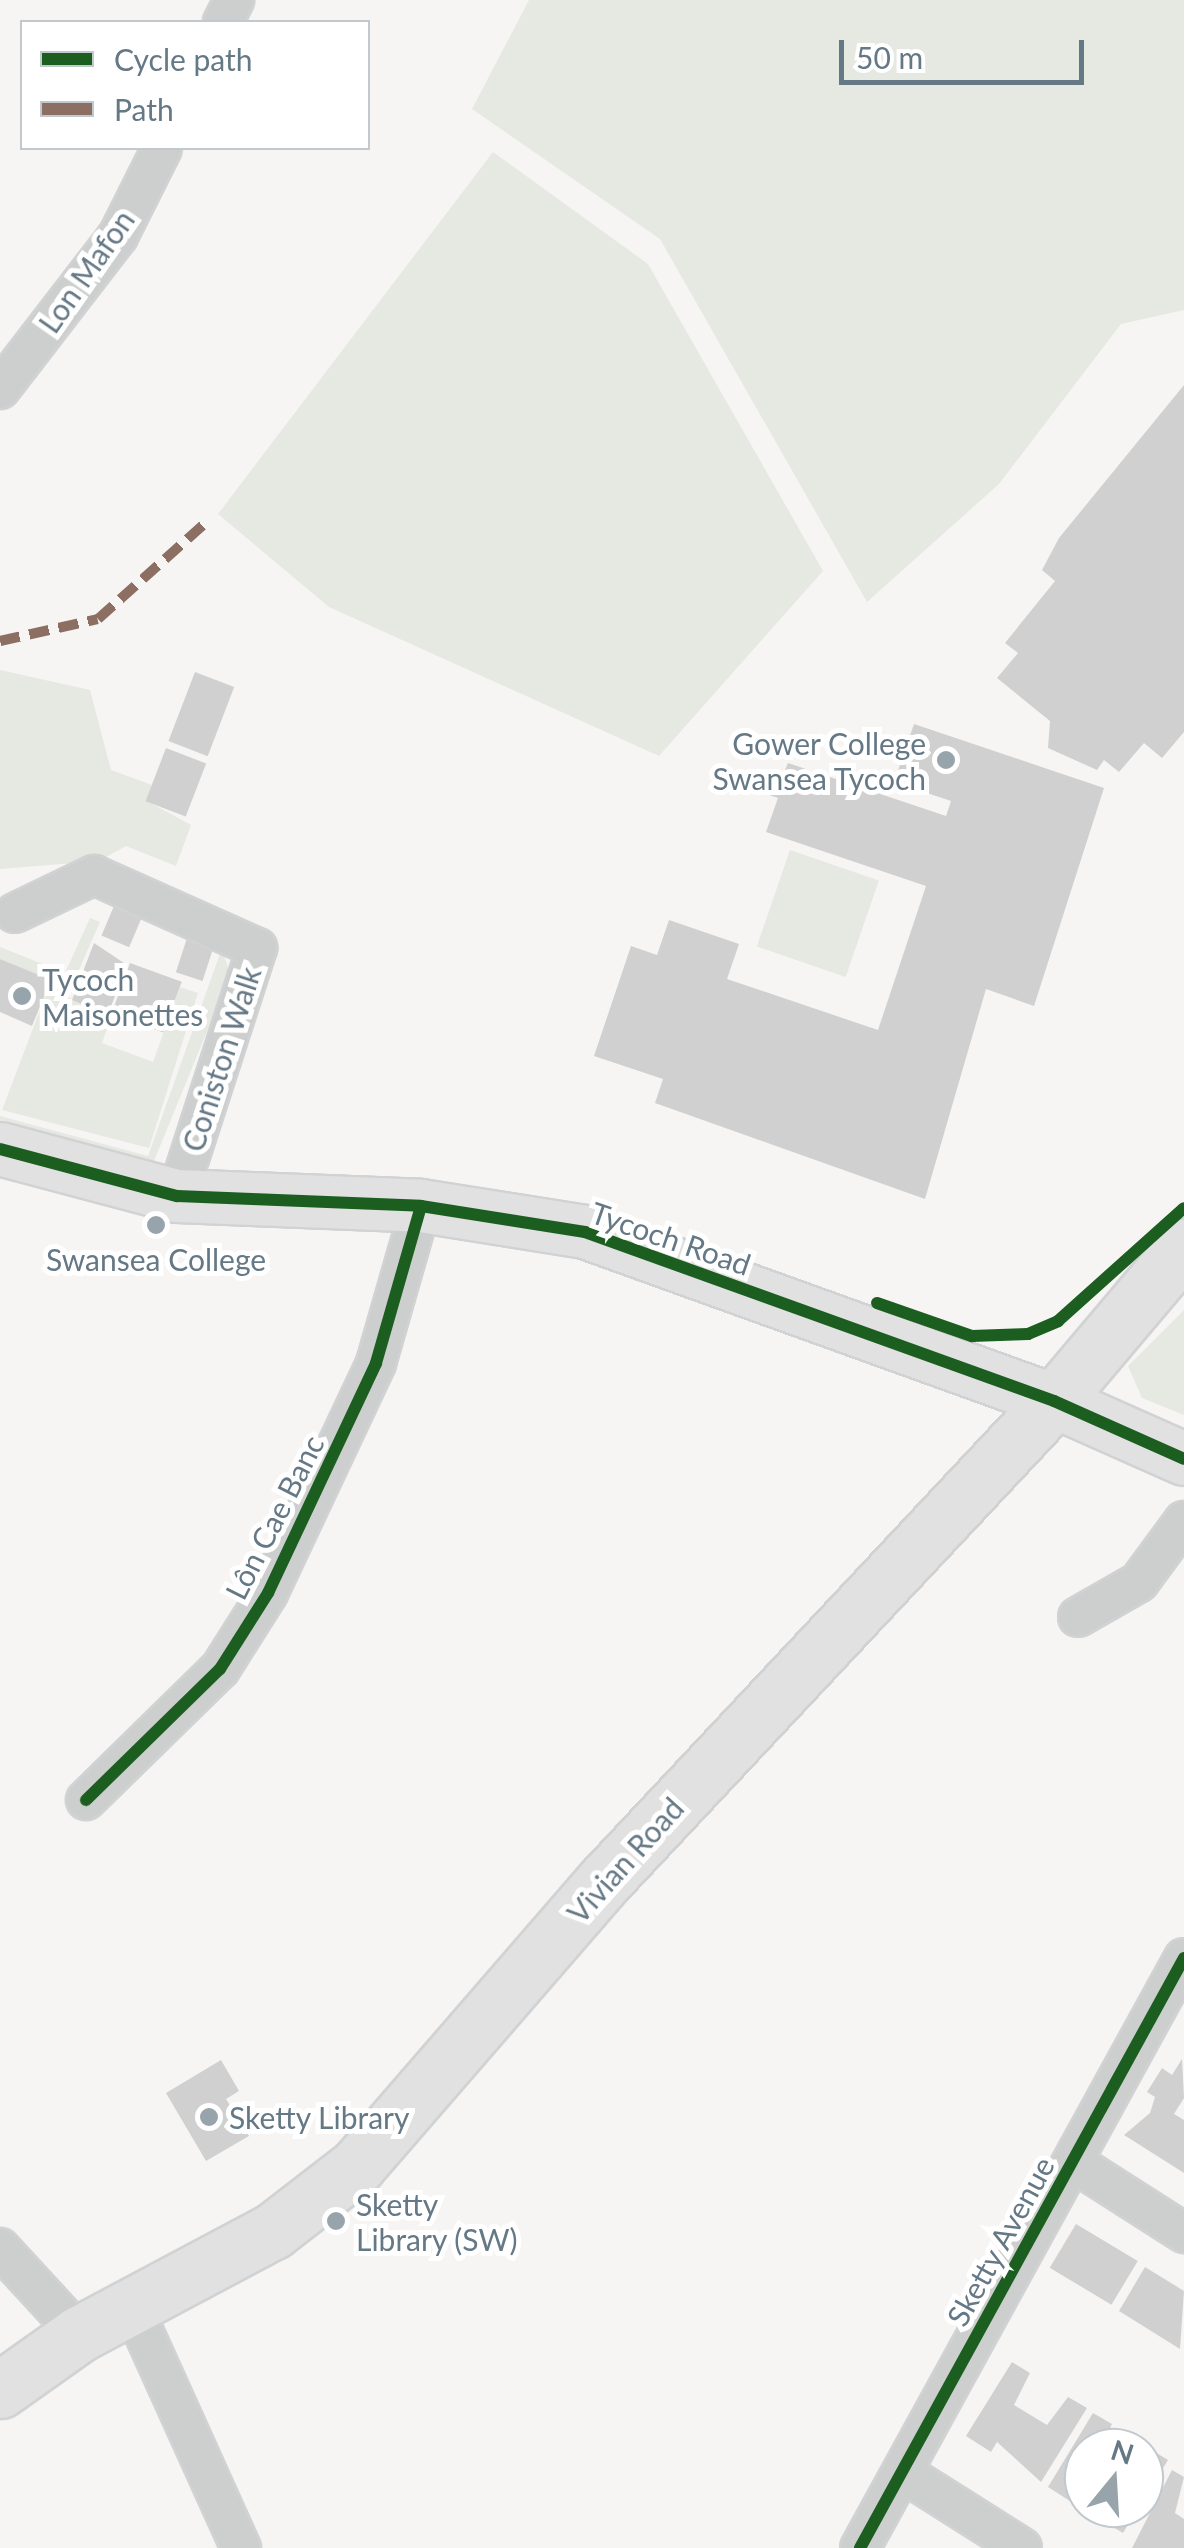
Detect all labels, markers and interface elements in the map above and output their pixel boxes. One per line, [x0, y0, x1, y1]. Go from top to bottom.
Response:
legend [20, 20, 370, 150]
scale bar [844, 20, 1089, 82]
text: 50 m [856, 39, 923, 75]
text: Cycle path [114, 41, 253, 77]
text: Path [114, 91, 174, 127]
street label: Lon Mafon [31, 203, 141, 339]
place label: Gower College Swansea Tycoch [711, 725, 926, 796]
marker: Gower College Swansea Tycoch [935, 749, 957, 771]
place label: Tycoch Maisonettes [42, 961, 203, 1032]
street label: Coniston Walk [174, 962, 268, 1156]
marker: Tycoch Maisonettes [11, 985, 33, 1007]
street label: Tycoch Road [586, 1194, 756, 1282]
marker: Swansea College [145, 1214, 167, 1236]
place label: Swansea College [46, 1241, 266, 1277]
street label: Lôn Cae Banc [217, 1429, 331, 1605]
street label: Vivian Road [559, 1790, 691, 1930]
place label: Sketty Library [229, 2099, 410, 2135]
marker: Sketty Library [198, 2106, 220, 2128]
street label: Sketty Avenue [938, 2150, 1062, 2332]
place label: Sketty Library (SW) [356, 2186, 518, 2256]
marker: Sketty Library (SW) [325, 2210, 347, 2232]
north arrow [1064, 2428, 1164, 2528]
text: N [1107, 2432, 1138, 2471]

